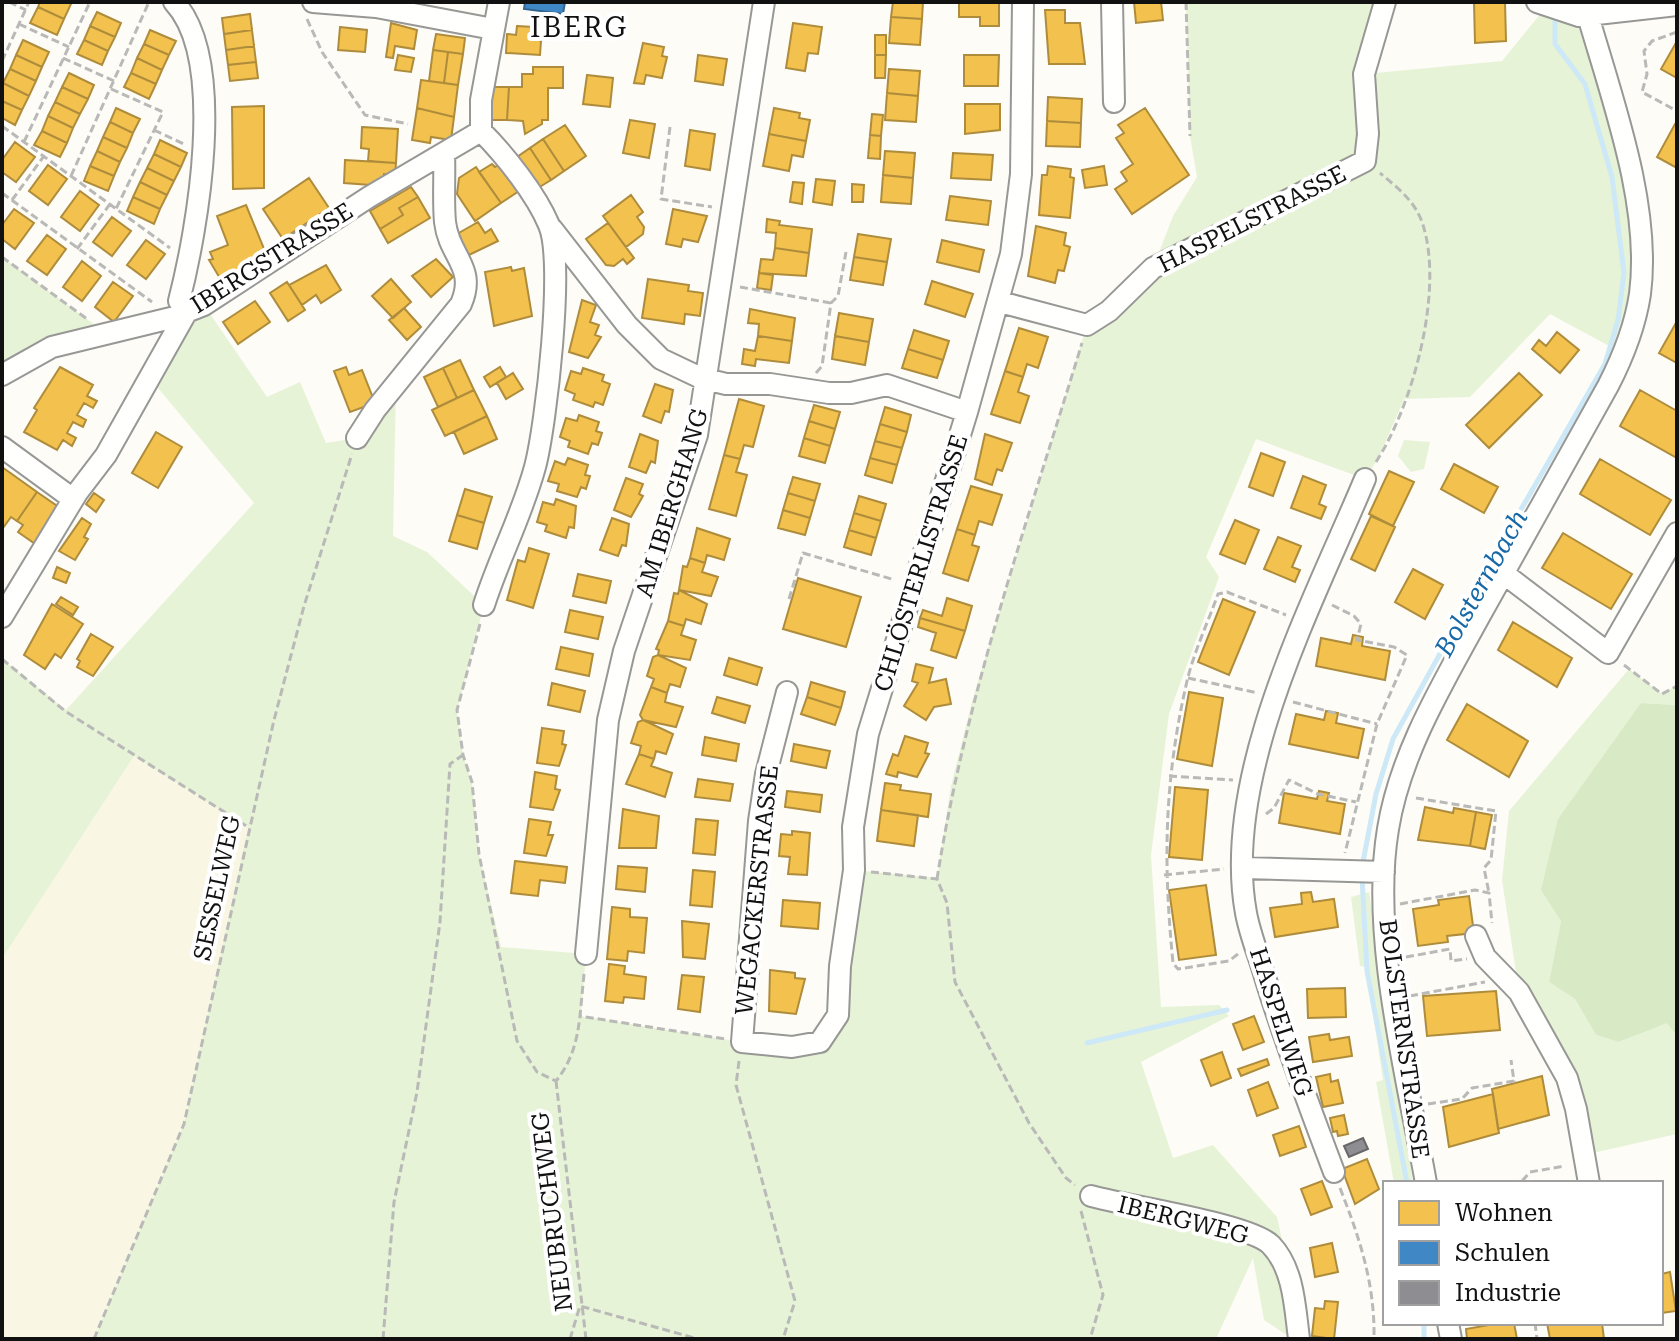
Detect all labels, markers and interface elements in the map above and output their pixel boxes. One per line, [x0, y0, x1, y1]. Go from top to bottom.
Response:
district label: IBERG [530, 11, 628, 44]
street label: HASPELSTRASSE [1153, 159, 1351, 279]
street label: IBERGSTRASSE [186, 197, 358, 319]
street label: AM IBERGHANG [630, 405, 714, 601]
street label: CHLÖSTERLISTRASSE [868, 431, 973, 695]
water label: Bolsternbach [1428, 505, 1534, 662]
street label: WEGACKERSTRASSE [730, 764, 784, 1016]
street label: SESSELWEG [188, 813, 246, 963]
street label: BOLSTERNSTRASSE [1373, 917, 1435, 1161]
street label: HASPELWEG [1244, 944, 1318, 1100]
street label: NEUBRUCHWEG [526, 1110, 578, 1313]
legend [1383, 1181, 1663, 1325]
street label: IBERGWEG [1115, 1190, 1252, 1250]
text: Wohnen [1455, 1199, 1553, 1227]
text: Schulen [1455, 1239, 1550, 1267]
text: Industrie [1455, 1279, 1561, 1307]

